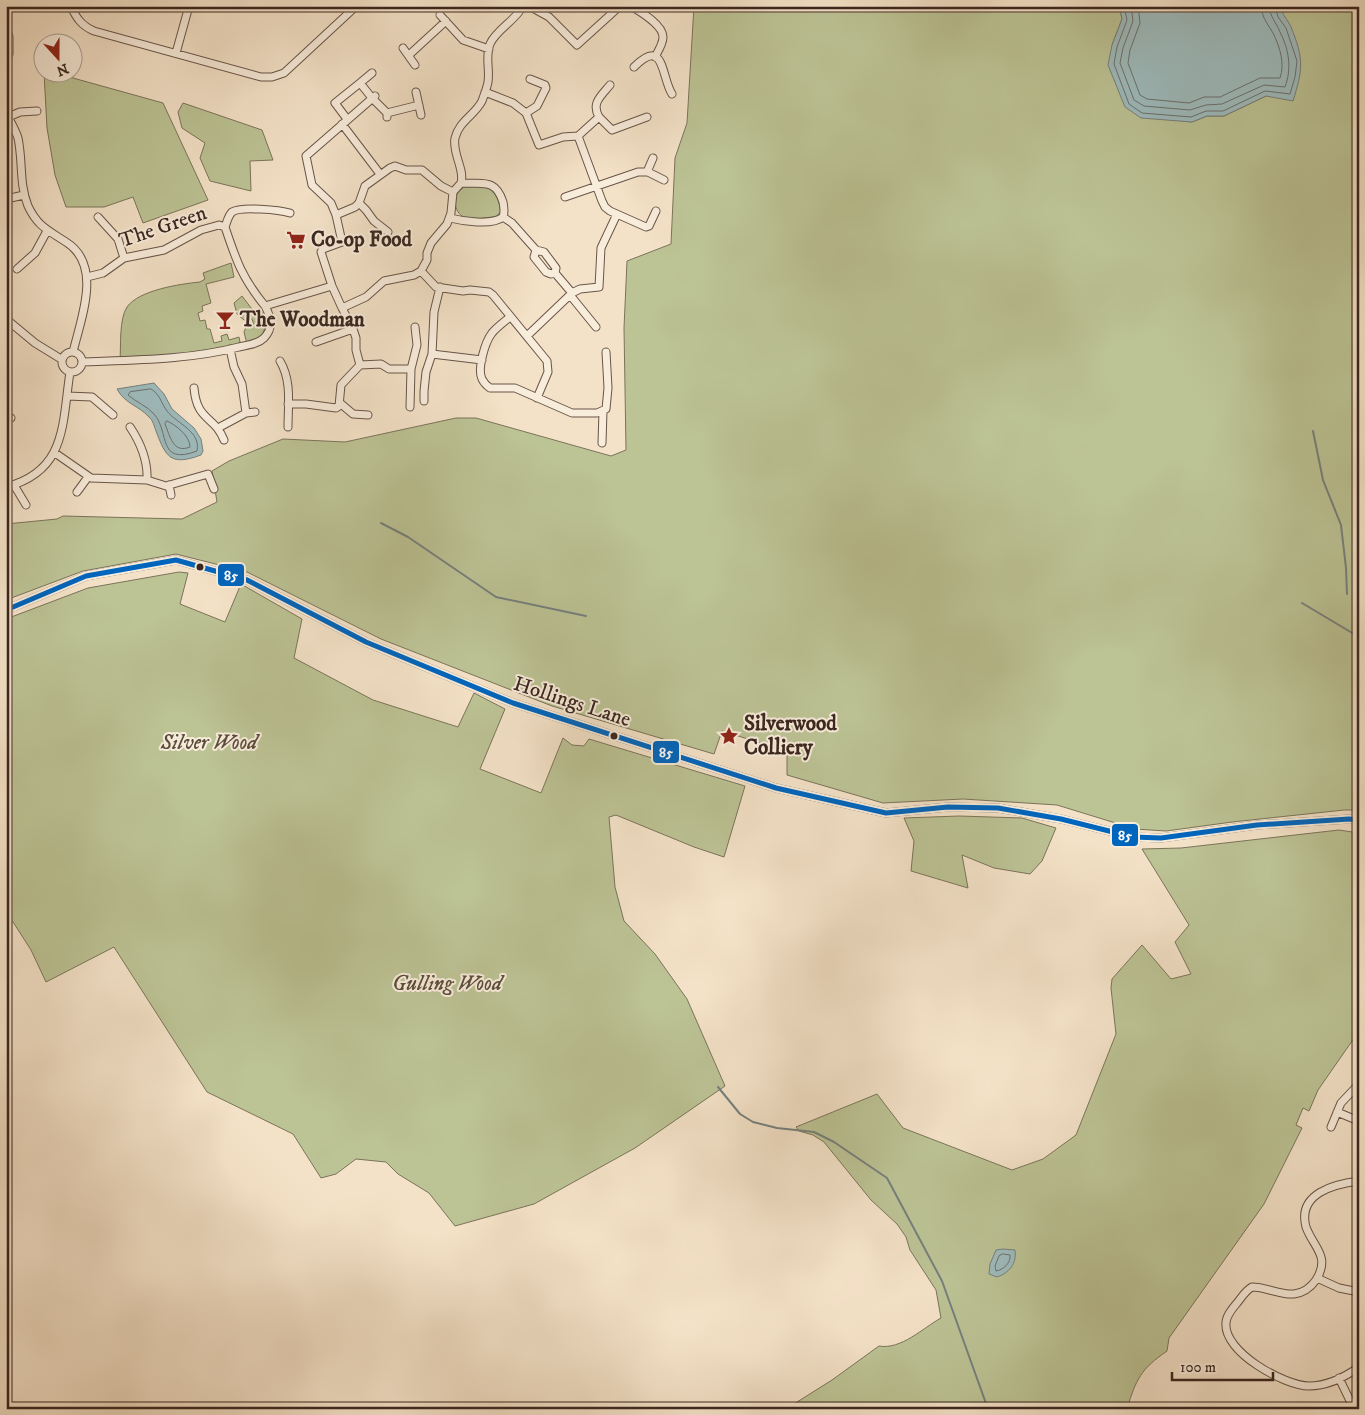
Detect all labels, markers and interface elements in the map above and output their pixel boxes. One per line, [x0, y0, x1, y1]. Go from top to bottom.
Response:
north arrow [32, 32, 82, 82]
text: N [53, 59, 71, 80]
street label: The Green [116, 200, 210, 254]
place label: Co-op Food [311, 227, 413, 253]
supermarket icon: Co-op Food [285, 229, 307, 251]
place label: The Woodman [239, 307, 366, 333]
bar icon: The Woodman [214, 309, 236, 331]
unlabelled marker [195, 562, 205, 572]
line badge: 85 [217, 563, 245, 587]
text: 85 [224, 567, 238, 585]
street label: Hollings Lane [510, 671, 634, 733]
place label: Silverwood Colliery [744, 711, 837, 761]
place icon: Silverwood Colliery [718, 725, 740, 747]
park label: Silver Wood [160, 730, 260, 756]
unlabelled marker [609, 731, 619, 741]
line badge: 85 [652, 740, 680, 764]
text: 85 [659, 744, 673, 762]
line badge: 85 [1111, 823, 1139, 847]
text: 85 [1118, 827, 1132, 845]
park label: Gulling Wood [392, 971, 505, 997]
scale bar [1172, 1350, 1274, 1382]
text: 100 m [1180, 1358, 1216, 1377]

